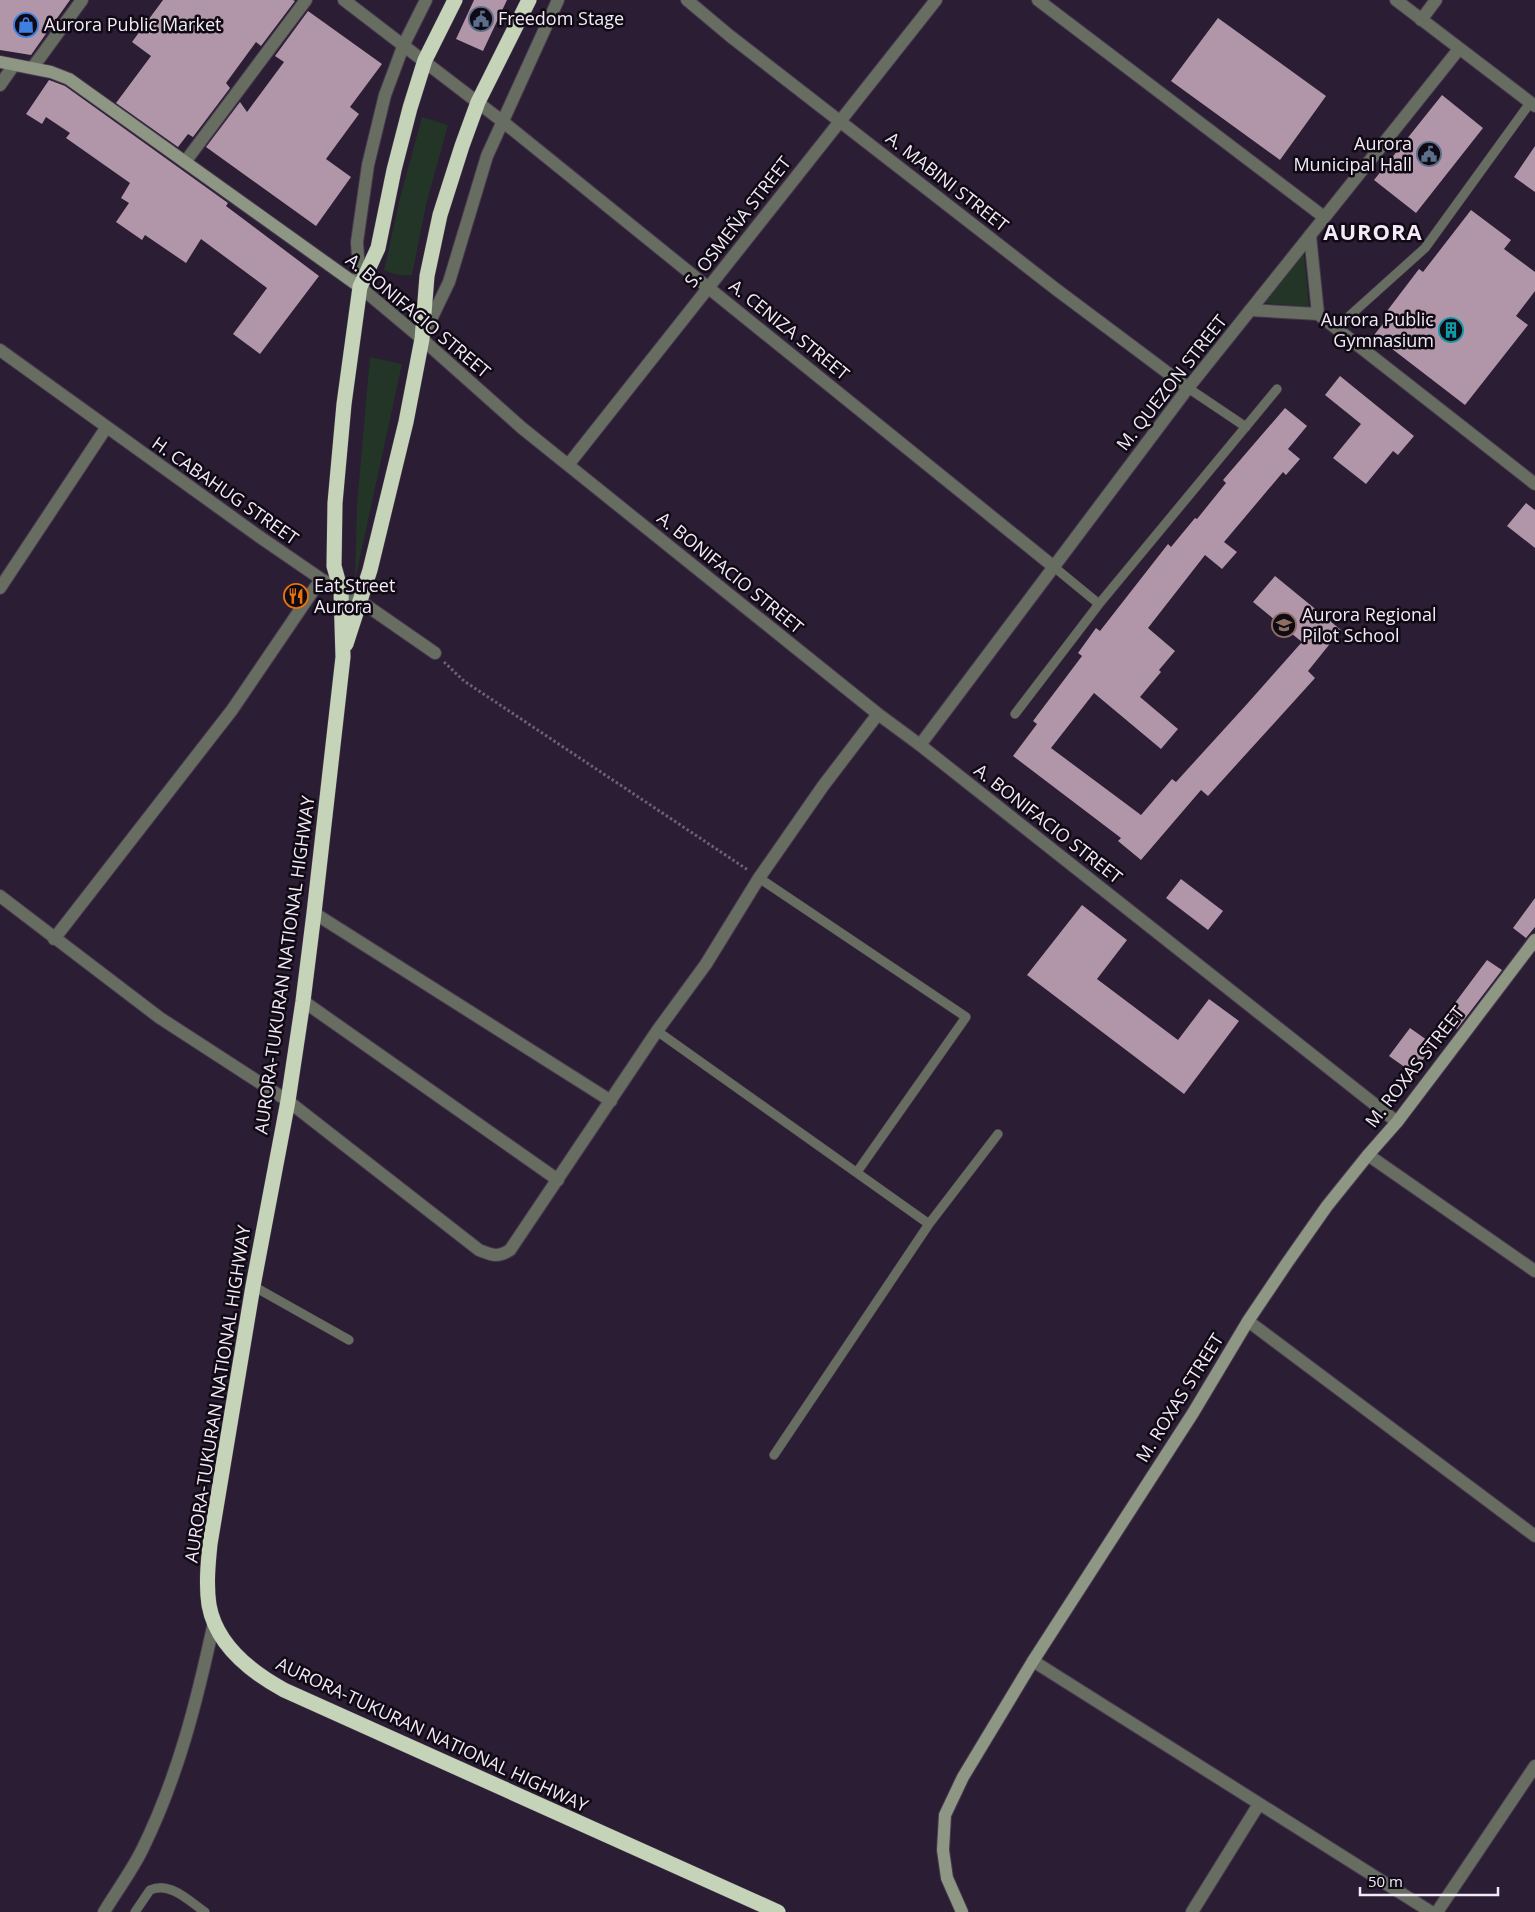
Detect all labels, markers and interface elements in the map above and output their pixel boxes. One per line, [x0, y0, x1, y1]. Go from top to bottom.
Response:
public building icon: Freedom Stage [468, 6, 494, 32]
place label: Freedom Stage [498, 6, 624, 30]
shop icon: Aurora Public Market [13, 12, 39, 38]
place label: Aurora Public Market [44, 12, 221, 36]
street label: A. MABINI STREET [881, 126, 1014, 237]
place label: Aurora Municipal Hall [1293, 131, 1412, 176]
public building icon: Aurora Municipal Hall [1416, 141, 1442, 167]
street label: S. OSMEÑA STREET [679, 151, 796, 292]
district label: AURORA [1323, 216, 1423, 246]
street label: A. BONIFACIO STREET [341, 248, 496, 383]
street label: A. CENIZA STREET [725, 273, 855, 385]
place label: Aurora Public Gymnasium [1321, 307, 1434, 352]
street label: M. QUEZON STREET [1111, 310, 1232, 455]
building icon: Aurora Public Gymnasium [1438, 317, 1464, 343]
street label: H. CABAHUG STREET [148, 431, 304, 550]
street label: A. BONIFACIO STREET [653, 506, 809, 639]
place label: Eat Street Aurora [314, 573, 395, 618]
restaurant icon: Eat Street Aurora [283, 583, 309, 609]
place label: Aurora Regional Pilot School [1302, 602, 1437, 647]
school or university icon: Aurora Regional Pilot School [1271, 612, 1297, 638]
street label: A. BONIFACIO STREET [970, 758, 1128, 889]
street label: AURORA-TUKURAN NATIONAL HIGHWAY [248, 793, 320, 1136]
street label: M. ROXAS STREET [1359, 1001, 1469, 1132]
street label: AURORA-TUKURAN NATIONAL HIGHWAY [178, 1222, 256, 1564]
street label: M. ROXAS STREET [1130, 1328, 1229, 1467]
street label: AURORA-TUKURAN NATIONAL HIGHWAY [273, 1651, 593, 1818]
scale bar [1360, 1864, 1498, 1896]
text: 50 m [1368, 1871, 1403, 1891]

